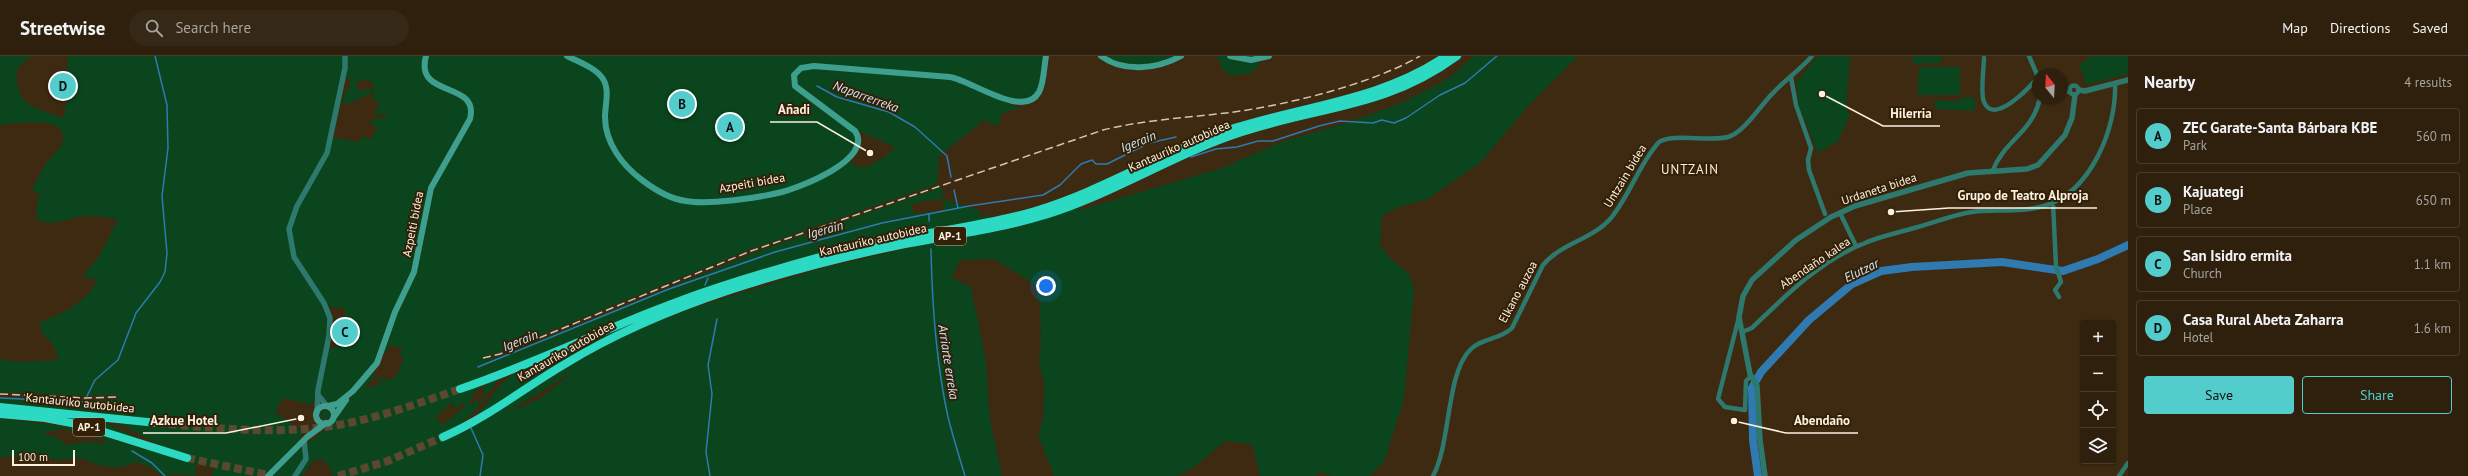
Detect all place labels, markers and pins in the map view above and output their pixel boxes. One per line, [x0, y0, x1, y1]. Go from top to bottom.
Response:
pin: D [50, 71, 76, 101]
pin: B [669, 89, 695, 119]
callout: Añadi [770, 97, 817, 122]
callout: Hilerria [1883, 101, 1940, 126]
pin: A [717, 112, 743, 142]
callout: Grupo de Teatro Alproja [1949, 183, 2097, 208]
pin: C [332, 317, 358, 347]
callout: Azkue Hotel [143, 408, 226, 433]
callout: Abendaño [1786, 408, 1858, 433]

